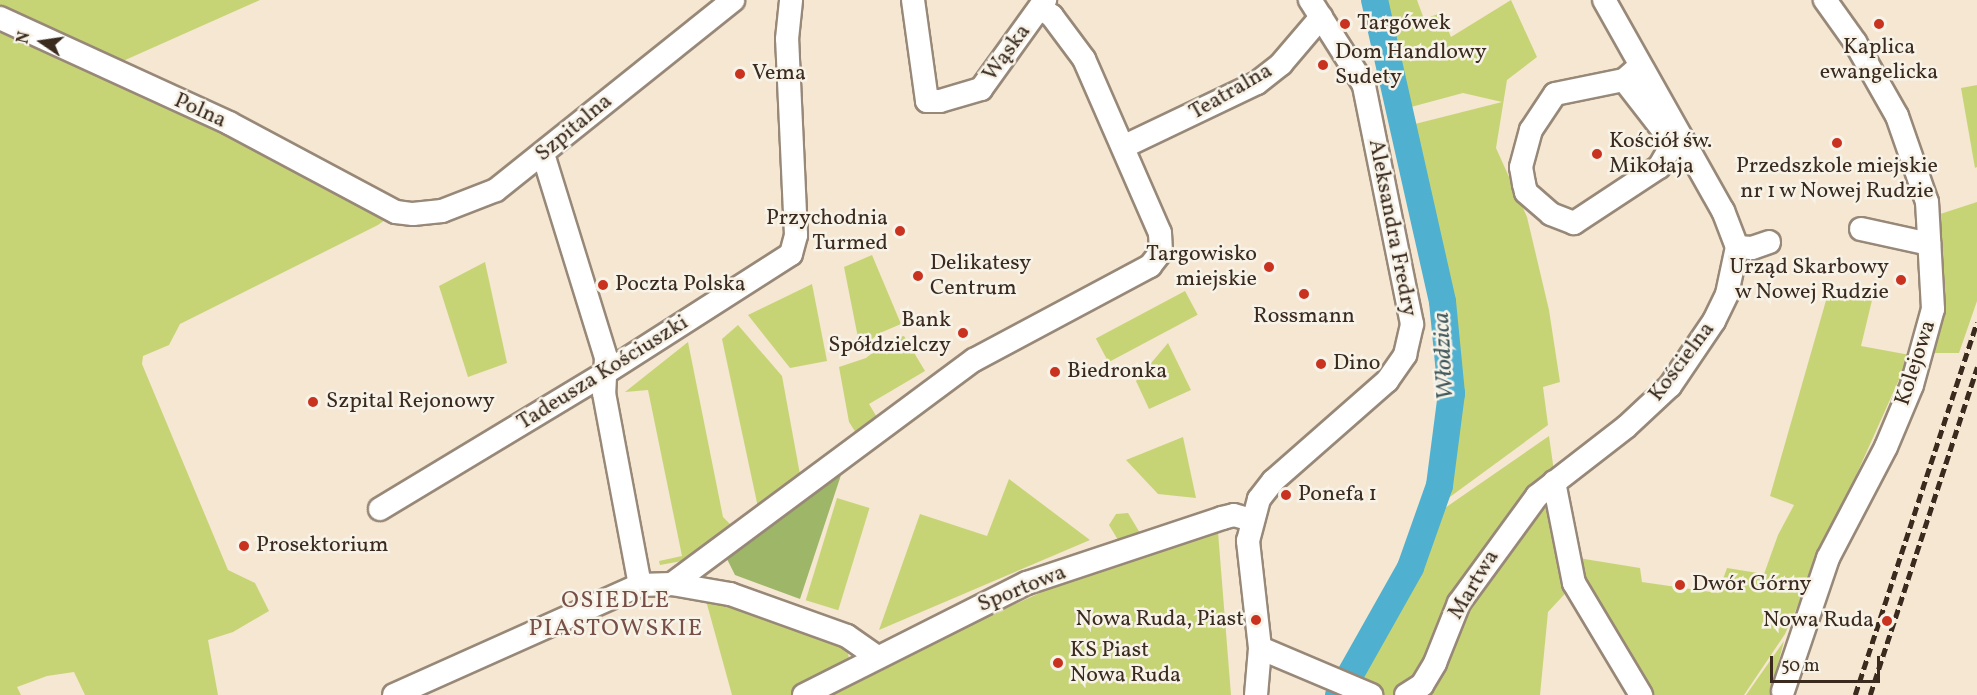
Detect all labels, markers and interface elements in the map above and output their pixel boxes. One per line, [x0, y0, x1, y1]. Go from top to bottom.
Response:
place label: Targówek [1357, 11, 1451, 37]
north arrow [12, 12, 72, 72]
marker: Targówek [1338, 17, 1352, 31]
marker: Kaplica ewangelicka [1872, 17, 1886, 31]
street label: Wąska [978, 19, 1036, 87]
text: N [12, 30, 36, 46]
place label: Kaplica ewangelicka [1820, 34, 1938, 86]
place label: Dom Handlowy Sudety [1335, 39, 1487, 90]
street label: Teatralna [1185, 58, 1277, 126]
marker: Dom Handlowy Sudety [1316, 58, 1330, 72]
place label: Vema [752, 61, 806, 87]
marker: Vema [733, 67, 747, 81]
street label: Polna [170, 88, 230, 134]
street label: Szpitalna [530, 88, 618, 168]
place label: Kościół św. Mikołaja [1609, 128, 1712, 180]
marker: Przedszkole miejskie nr 1 w Nowej Rudzie [1830, 136, 1844, 150]
street label: Aleksandra Fredry [1362, 137, 1422, 319]
marker: Kościół św. Mikołaja [1590, 147, 1604, 161]
place label: Przedszkole miejskie nr 1 w Nowej Rudzie [1736, 153, 1938, 204]
place label: Przychodnia Turmed [766, 205, 888, 256]
marker: Przychodnia Turmed [893, 224, 907, 238]
place label: Targowisko miejskie [1146, 241, 1257, 292]
place label: Delikatesy Centrum [930, 250, 1031, 302]
place label: Urząd Skarbowy w Nowej Rudzie [1729, 254, 1889, 306]
marker: Targowisko miejskie [1262, 260, 1276, 274]
marker: Delikatesy Centrum [911, 269, 925, 283]
place label: Poczta Polska [615, 272, 746, 298]
marker: Urząd Skarbowy w Nowej Rudzie [1894, 273, 1908, 287]
marker: Poczta Polska [596, 278, 610, 292]
marker: Rossmann [1297, 287, 1311, 301]
place label: Rossmann [1253, 304, 1355, 330]
place label: Bank Spółdzielczy [828, 307, 951, 358]
street label: Tadeusza Kościuszki [513, 310, 693, 436]
water label: Włodzica [1428, 311, 1462, 401]
street label: Kościelna [1644, 317, 1720, 407]
street label: Kolejowa [1890, 317, 1942, 409]
marker: Bank Spółdzielczy [956, 326, 970, 340]
place label: Dino [1333, 351, 1381, 377]
marker: Dino [1314, 357, 1328, 371]
place label: Biedronka [1067, 359, 1167, 385]
marker: Biedronka [1048, 365, 1062, 379]
place label: Szpital Rejonowy [326, 389, 495, 415]
marker: Szpital Rejonowy [304, 393, 322, 411]
place label: Ponefa 1 [1298, 482, 1377, 508]
marker: Ponefa 1 [1279, 488, 1293, 502]
place label: Prosektorium [256, 533, 388, 559]
marker: Prosektorium [237, 539, 251, 553]
street label: Martwa [1443, 545, 1505, 625]
street label: Sportowa [974, 559, 1070, 619]
place label: Dwór Górny [1692, 572, 1811, 598]
marker: Dwór Górny [1673, 578, 1687, 592]
district label: OSIEDLE PIASTOWSKIE [528, 588, 704, 644]
place label: Nowa Ruda, Piast [1075, 607, 1244, 633]
place label: Nowa Ruda [1763, 608, 1874, 634]
marker: Nowa Ruda [1878, 612, 1896, 630]
marker: Nowa Ruda, Piast [1249, 613, 1263, 627]
place label: KS Piast Nowa Ruda [1070, 637, 1181, 688]
scale bar [1773, 644, 1882, 682]
text: 50 m [1781, 654, 1820, 679]
marker: KS Piast Nowa Ruda [1051, 656, 1065, 670]

